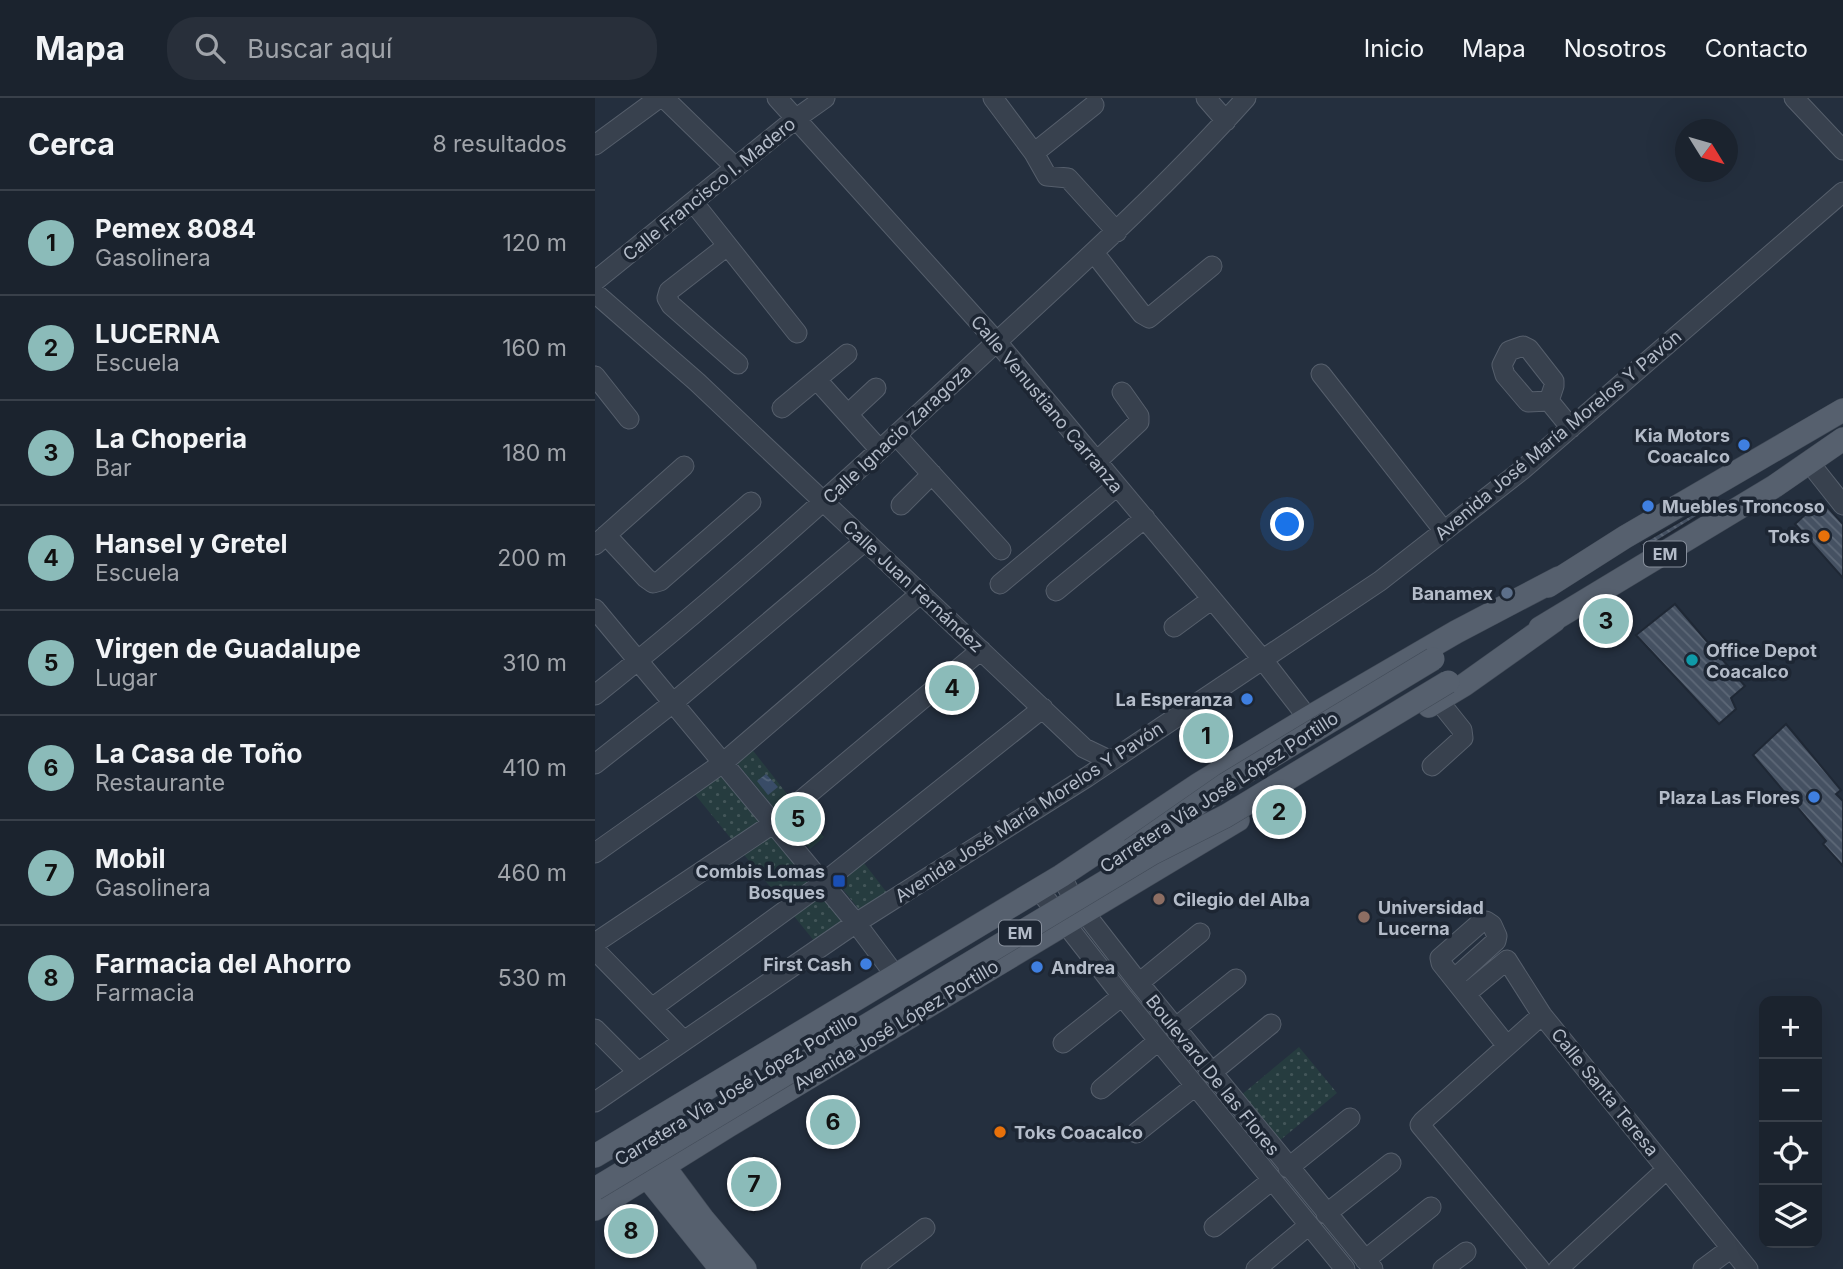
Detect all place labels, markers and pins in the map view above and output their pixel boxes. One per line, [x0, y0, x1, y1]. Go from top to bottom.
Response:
place label: Kia Motors Coacalco [1635, 425, 1730, 467]
marker: Kia Motors Coacalco [1736, 437, 1752, 453]
place label: Muebles Troncoso [1662, 496, 1825, 517]
marker: Muebles Troncoso [1640, 498, 1656, 514]
place label: Toks [1768, 526, 1810, 547]
marker: Toks [1816, 528, 1832, 544]
place label: Banamex [1412, 583, 1494, 604]
marker: Banamex [1499, 585, 1515, 601]
pin: 3 [1583, 595, 1629, 647]
place label: Office Depot Coacalco [1706, 640, 1817, 682]
marker: Office Depot Coacalco [1684, 652, 1700, 668]
pin: 4 [929, 662, 975, 714]
place label: La Esperanza [1116, 689, 1233, 710]
marker: La Esperanza [1239, 691, 1255, 707]
pin: 1 [1183, 710, 1229, 762]
pin: 2 [1256, 786, 1302, 838]
place label: Plaza Las Flores [1659, 787, 1800, 808]
marker: Plaza Las Flores [1806, 789, 1822, 805]
pin: 5 [775, 793, 821, 845]
place label: Combis Lomas Bosques [695, 861, 825, 903]
marker: Combis Lomas Bosques [831, 873, 847, 889]
place label: Cilegio del Alba [1173, 889, 1310, 910]
marker: Cilegio del Alba [1151, 891, 1167, 907]
place label: Universidad Lucerna [1378, 897, 1484, 939]
marker: Universidad Lucerna [1356, 909, 1372, 925]
place label: First Cash [763, 954, 852, 975]
marker: First Cash [858, 956, 874, 972]
place label: Andrea [1051, 957, 1115, 978]
marker: Andrea [1029, 959, 1045, 975]
pin: 6 [810, 1096, 856, 1148]
place label: Toks Coacalco [1014, 1122, 1143, 1143]
marker: Toks Coacalco [992, 1124, 1008, 1140]
pin: 7 [731, 1158, 777, 1210]
pin: 8 [608, 1205, 654, 1257]

